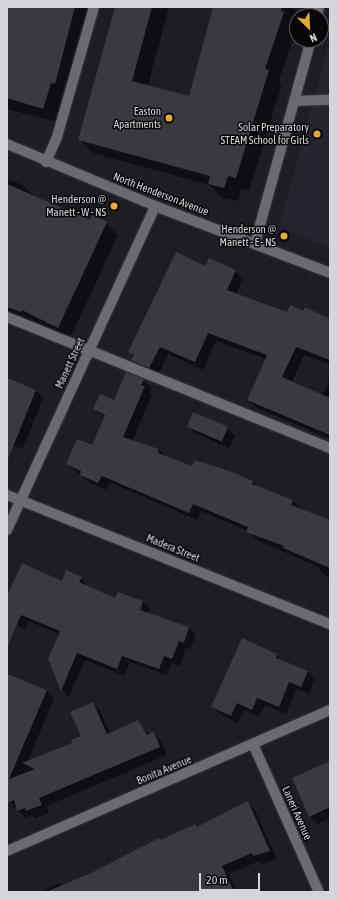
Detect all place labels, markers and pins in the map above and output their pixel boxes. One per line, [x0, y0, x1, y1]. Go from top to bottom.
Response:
place label: Easton Apartments [114, 105, 161, 131]
marker: Easton Apartments [164, 113, 174, 123]
place label: Solar Preparatory STEAM School for Girls [220, 121, 309, 147]
marker: Solar Preparatory STEAM School for Girls [312, 129, 322, 139]
place label: Henderson @ Manett - W - NS [46, 193, 106, 219]
marker: Henderson @ Manett - W - NS [109, 201, 119, 211]
place label: Henderson @ Manett - E - NS [220, 223, 276, 249]
marker: Henderson @ Manett - E - NS [279, 231, 289, 241]

